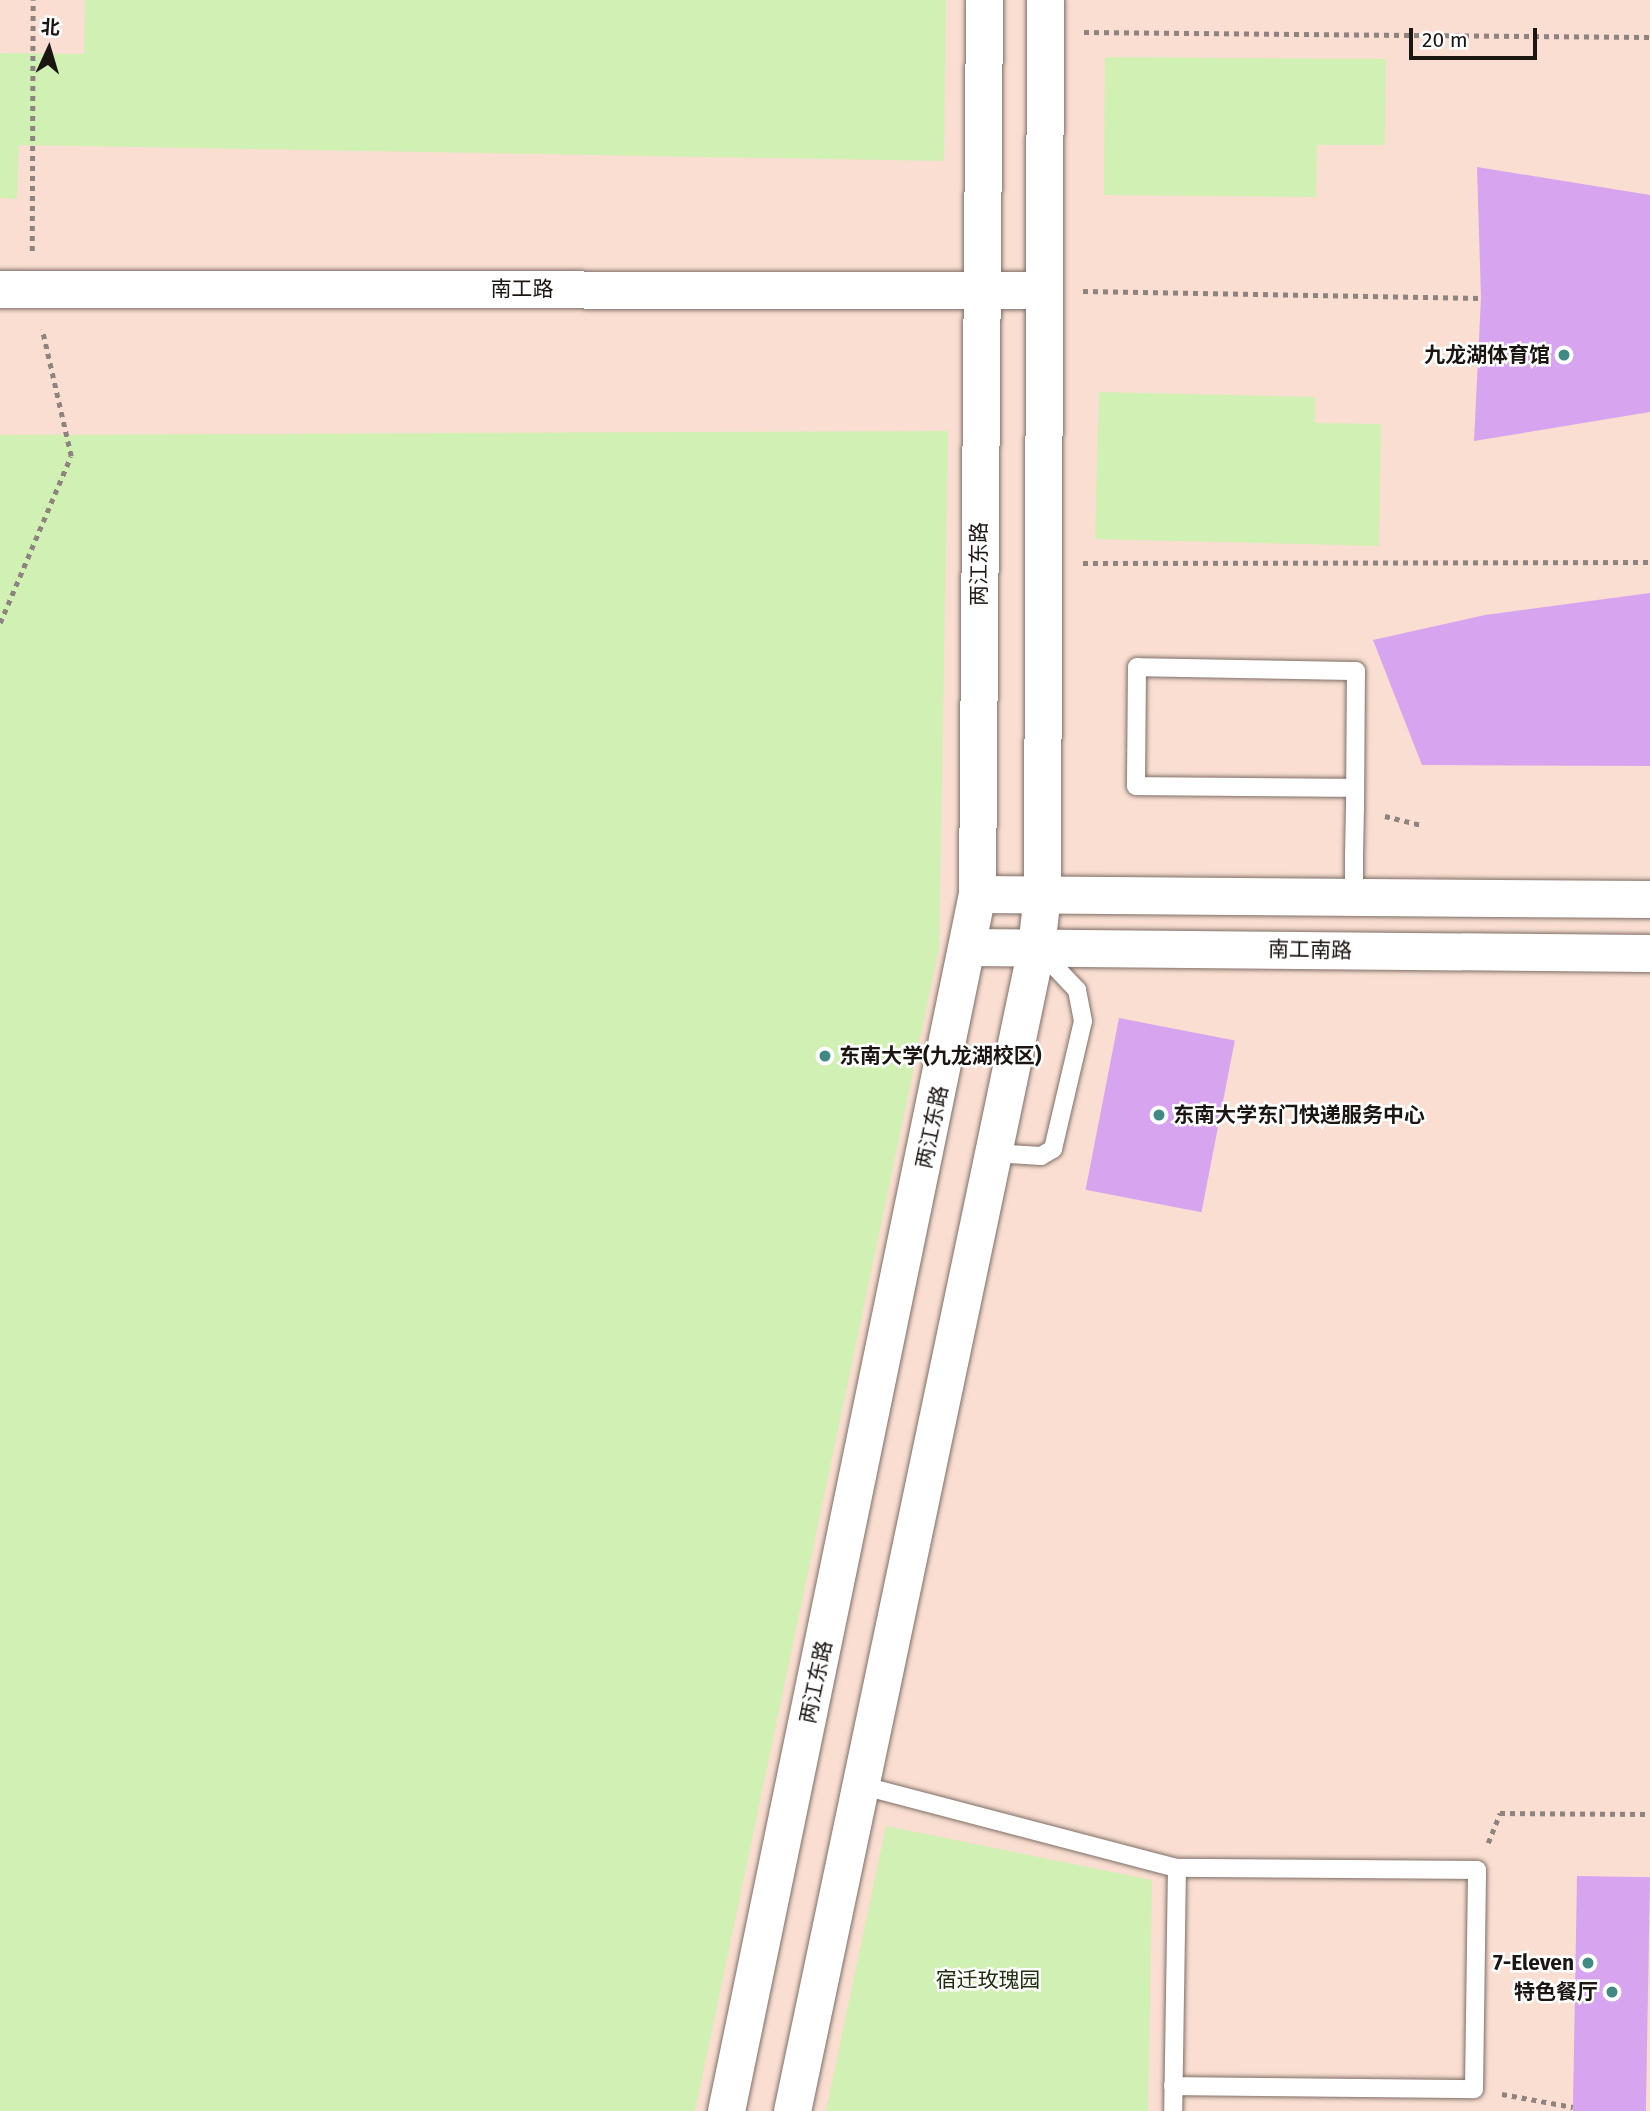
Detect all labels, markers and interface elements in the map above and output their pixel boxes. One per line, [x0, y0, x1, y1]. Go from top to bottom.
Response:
north arrow [14, 14, 84, 84]
scale bar [1412, 14, 1540, 58]
text: 北 [40, 15, 61, 40]
text: 20 m [1422, 27, 1468, 53]
street label: 南工路 [491, 276, 553, 302]
place label: 九龙湖体育馆 [1424, 342, 1550, 368]
marker: 九龙湖体育馆 [1556, 347, 1572, 363]
street label: 两江东路 [966, 522, 992, 606]
street label: 南工南路 [1268, 937, 1352, 963]
place label: 东南大学(九龙湖校区) [839, 1043, 1042, 1069]
marker: 东南大学(九龙湖校区) [817, 1048, 833, 1064]
street label: 两江东路 [911, 1083, 953, 1171]
place label: 东南大学东门快递服务中心 [1173, 1102, 1425, 1128]
marker: 东南大学东门快递服务中心 [1151, 1107, 1167, 1123]
street label: 两江东路 [795, 1638, 837, 1726]
place label: 7-Eleven [1493, 1950, 1574, 1976]
marker: 7-Eleven [1580, 1955, 1596, 1971]
park label: 宿迁玫瑰园 [936, 1967, 1040, 1993]
place label: 特色餐厅 [1514, 1979, 1598, 2005]
marker: 特色餐厅 [1604, 1984, 1620, 2000]

